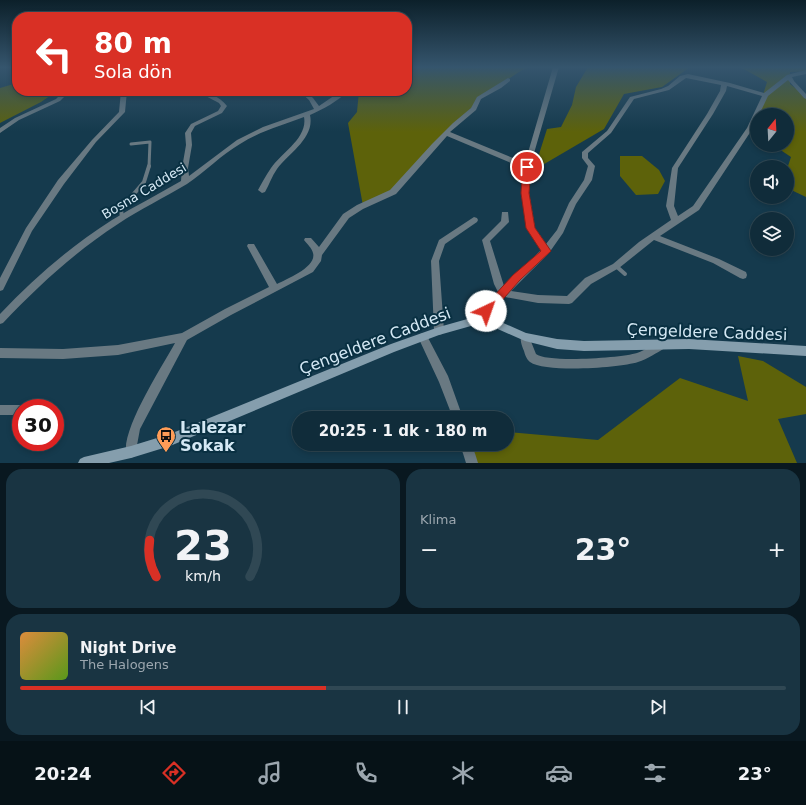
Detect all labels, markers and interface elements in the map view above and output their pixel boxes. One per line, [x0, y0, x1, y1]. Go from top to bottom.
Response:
text: 80 m [94, 27, 172, 60]
icon: left [28, 28, 80, 80]
text: Sola dön [94, 61, 172, 82]
north arrow [750, 108, 794, 152]
map controls [750, 108, 794, 256]
pin [510, 150, 544, 184]
icon: arrive [516, 156, 538, 178]
street label: Bosna Caddesi [99, 160, 189, 222]
button: sound [750, 160, 794, 204]
button: layers [750, 212, 794, 256]
position arrow [465, 290, 507, 332]
street label: Çengeldere Caddesi [297, 303, 453, 379]
street label: Çengeldere Caddesi [626, 320, 788, 344]
speed limit sign: 30 [12, 399, 64, 451]
place label: Lalezar Sokak [180, 418, 245, 455]
text: 20:25 · 1 dk · 180 m [319, 422, 487, 440]
bus stop icon: Lalezar Sokak [155, 425, 177, 453]
text: Klima [420, 512, 456, 527]
text: 23 [174, 520, 232, 569]
text: 23° [575, 532, 631, 567]
text: − [420, 537, 438, 562]
text: + [768, 537, 786, 562]
text: km/h [185, 567, 221, 583]
text: Night Drive [80, 639, 176, 657]
text: The Halogens [80, 657, 169, 672]
icon: previous [137, 696, 159, 718]
icon: pause [392, 696, 414, 718]
icon: next [647, 696, 669, 718]
icon: directions [160, 759, 188, 787]
icon: music [256, 759, 284, 787]
icon: phone [352, 759, 380, 787]
icon: climate [449, 759, 477, 787]
icon: car [545, 759, 573, 787]
icon: filters [641, 759, 669, 787]
text: 20:24 [34, 763, 91, 784]
text: 23° [738, 763, 772, 784]

